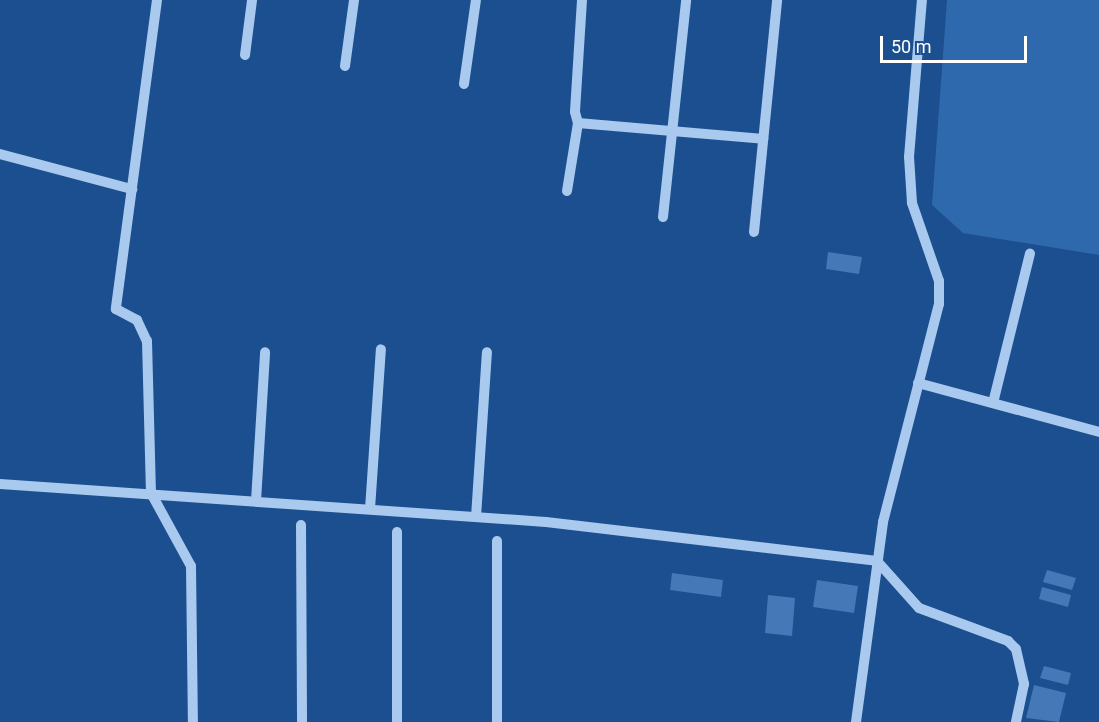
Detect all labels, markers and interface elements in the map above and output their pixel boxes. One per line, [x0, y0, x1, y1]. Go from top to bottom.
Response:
scale bar [883, 24, 1030, 62]
text: 50 m [891, 36, 931, 57]

